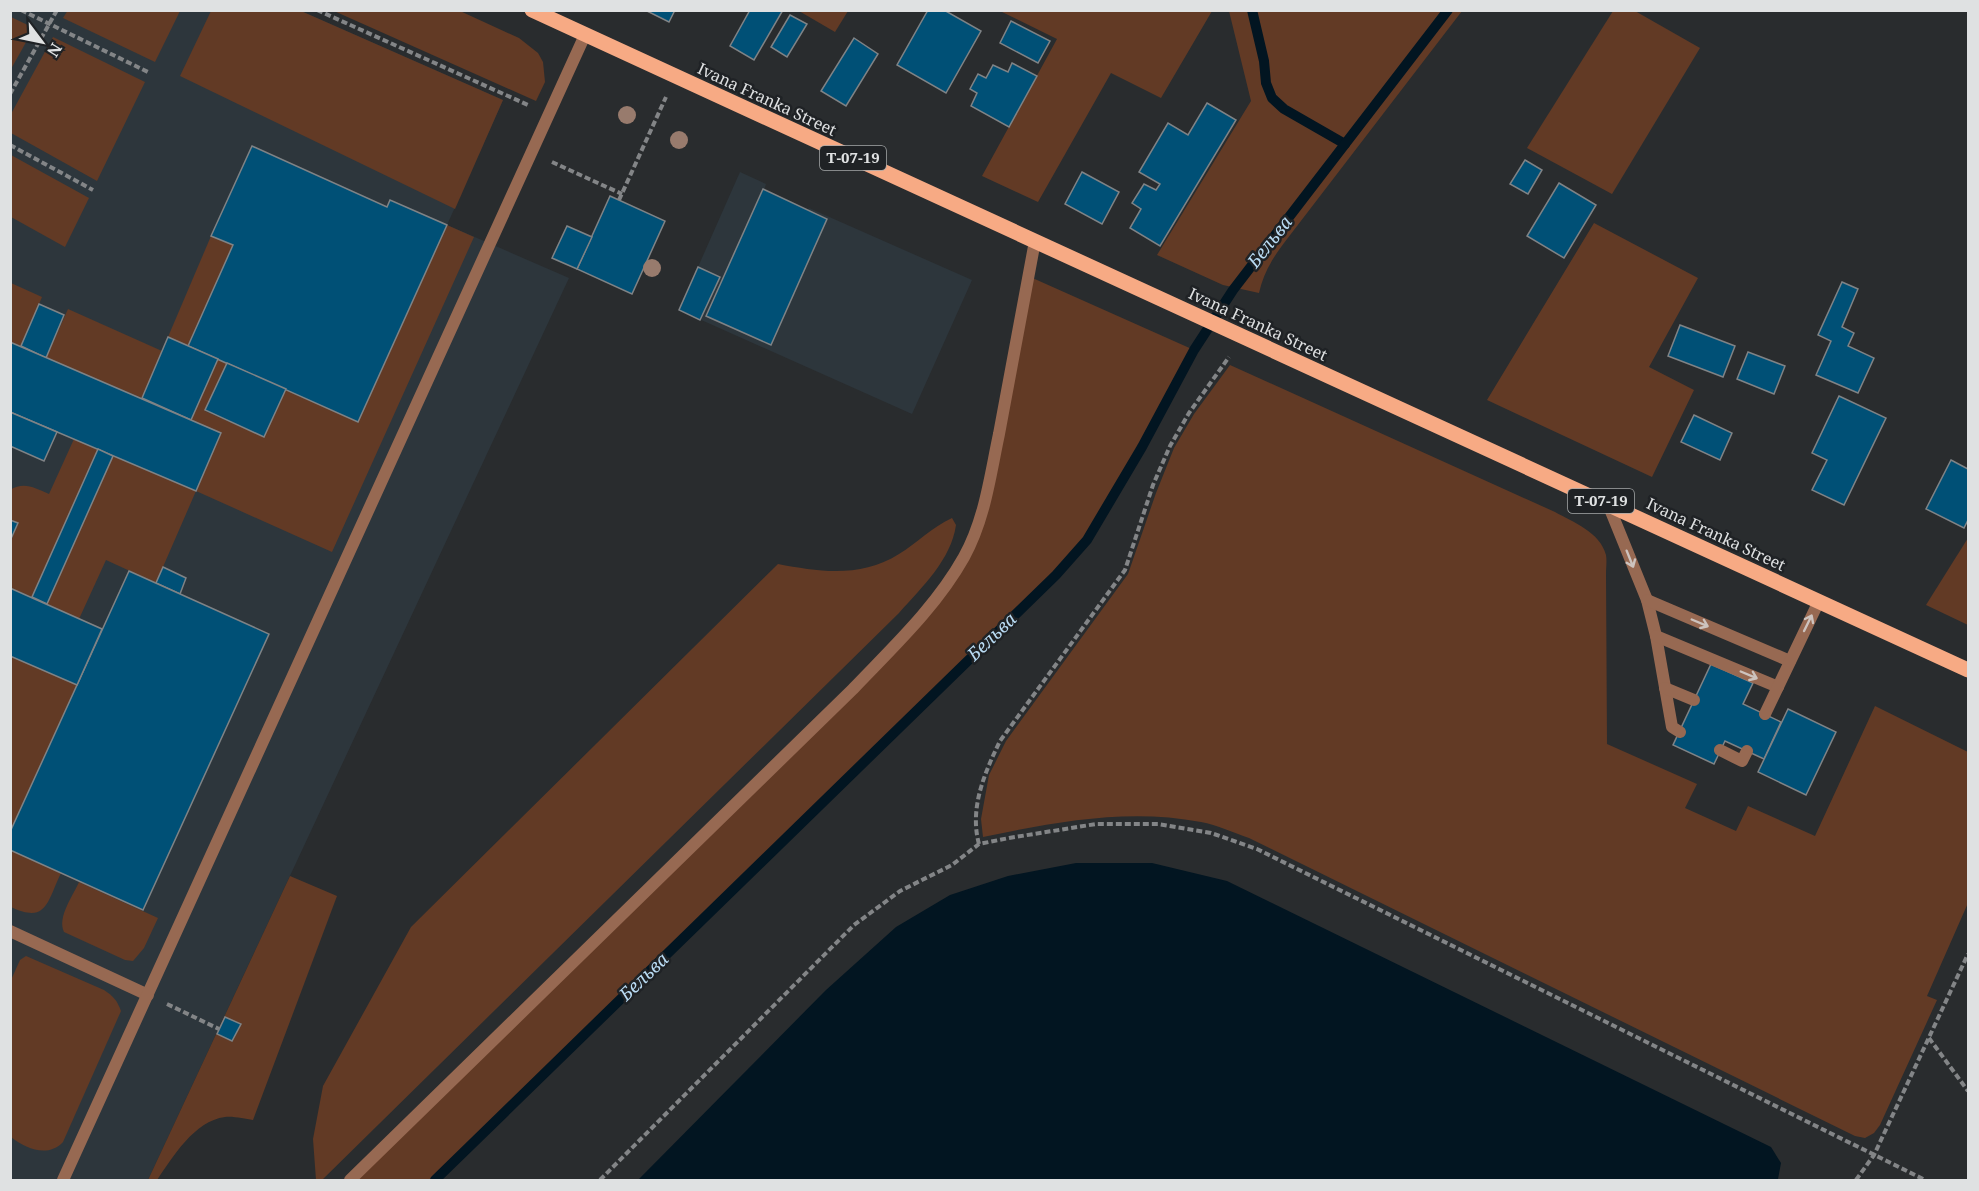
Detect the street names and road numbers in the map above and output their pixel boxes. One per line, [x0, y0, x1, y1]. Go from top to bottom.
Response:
street label: Ivana Franka Street [694, 57, 840, 141]
road number: Т-07-19 [820, 146, 886, 170]
street label: Ivana Franka Street [1185, 282, 1331, 366]
road number: Т-07-19 [1568, 489, 1634, 513]
street label: Ivana Franka Street [1643, 492, 1789, 576]

